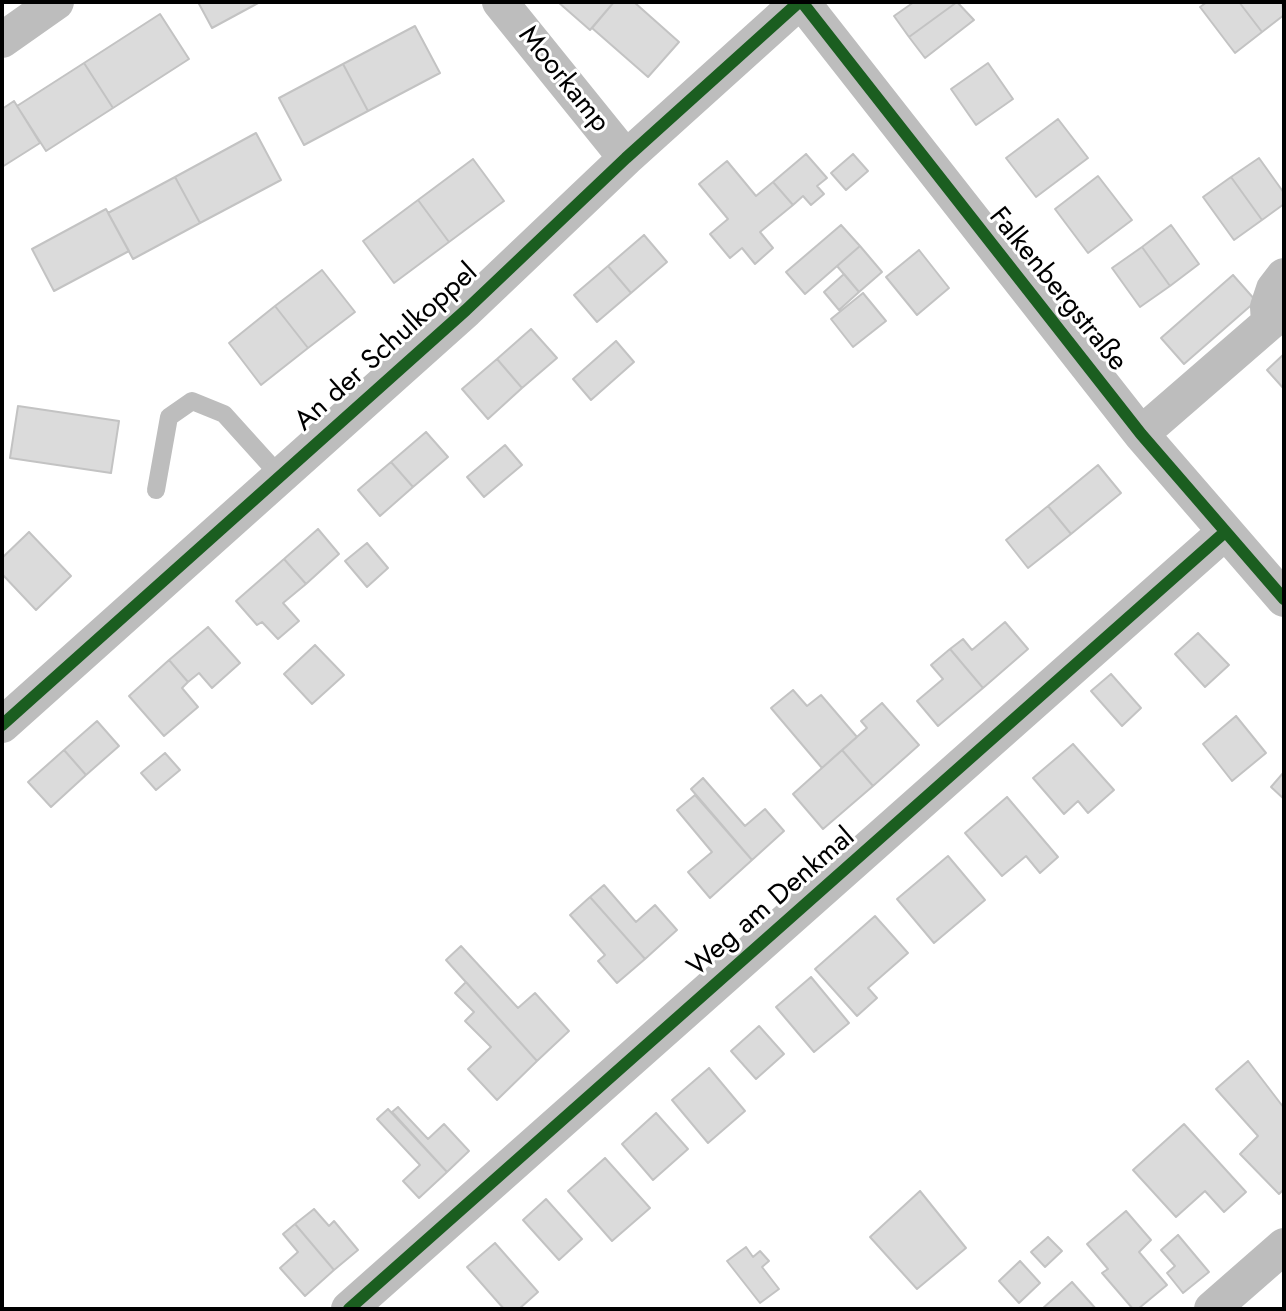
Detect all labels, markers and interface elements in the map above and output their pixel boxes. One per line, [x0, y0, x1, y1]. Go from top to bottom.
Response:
street label: Moorkamp [510, 20, 616, 140]
street label: Falkenbergstraße [981, 201, 1133, 379]
street label: An der Schulkoppel [289, 257, 485, 439]
street label: Weg am Denkmal [682, 821, 862, 985]

